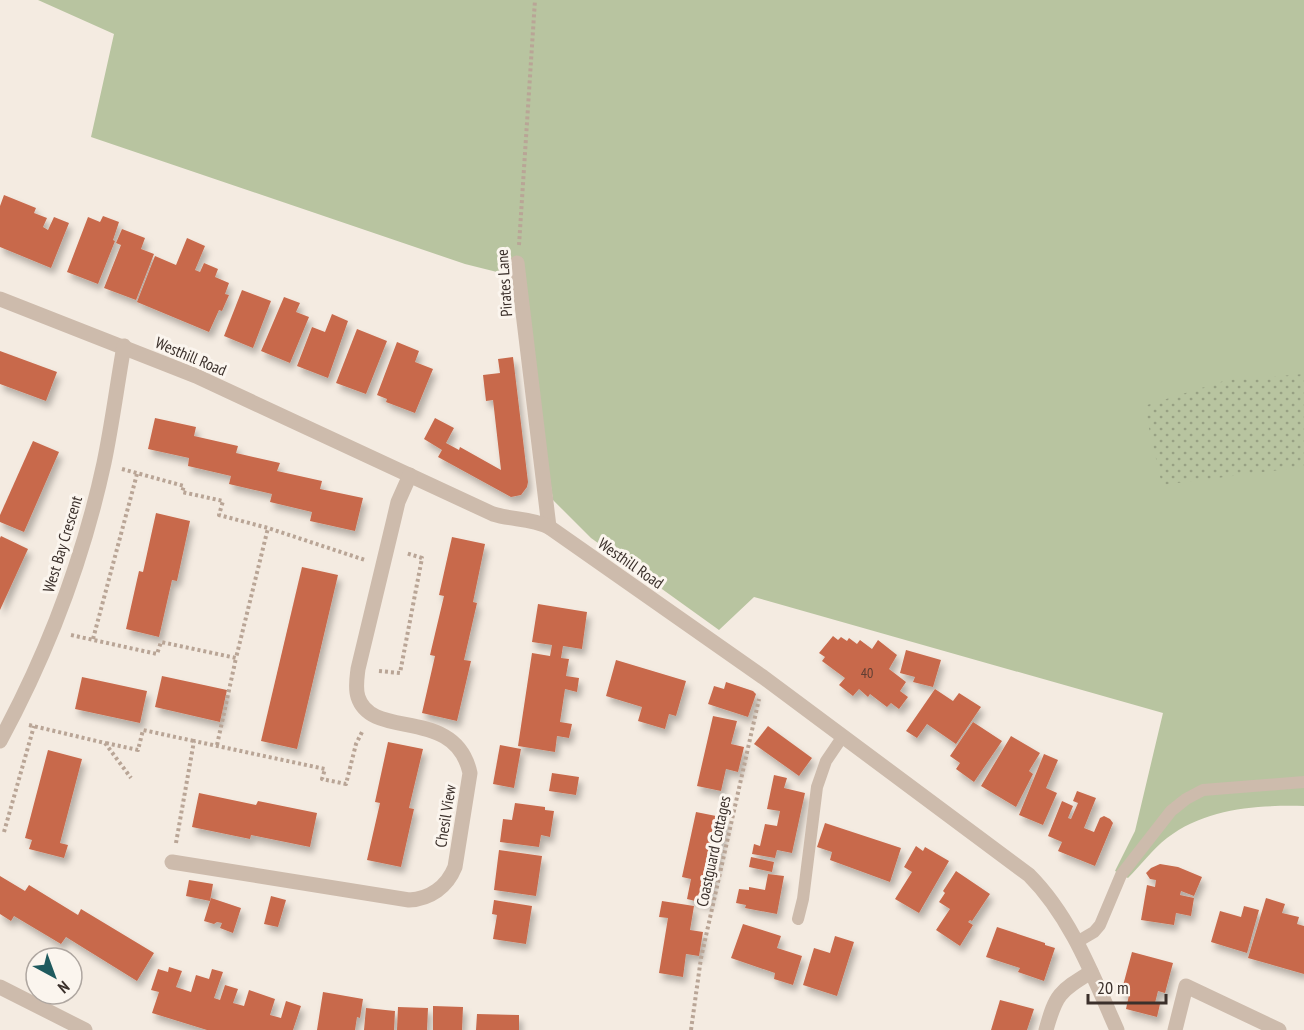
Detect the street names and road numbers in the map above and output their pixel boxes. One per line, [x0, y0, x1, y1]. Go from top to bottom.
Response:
street label: Pirates Lane [492, 249, 516, 317]
street label: Westhill Road [152, 332, 230, 380]
street label: West Bay Crescent [38, 493, 86, 595]
street label: Westhill Road [594, 533, 668, 593]
street label: Chesil View [430, 783, 460, 849]
street label: Coastguard Cottages [691, 794, 735, 908]

